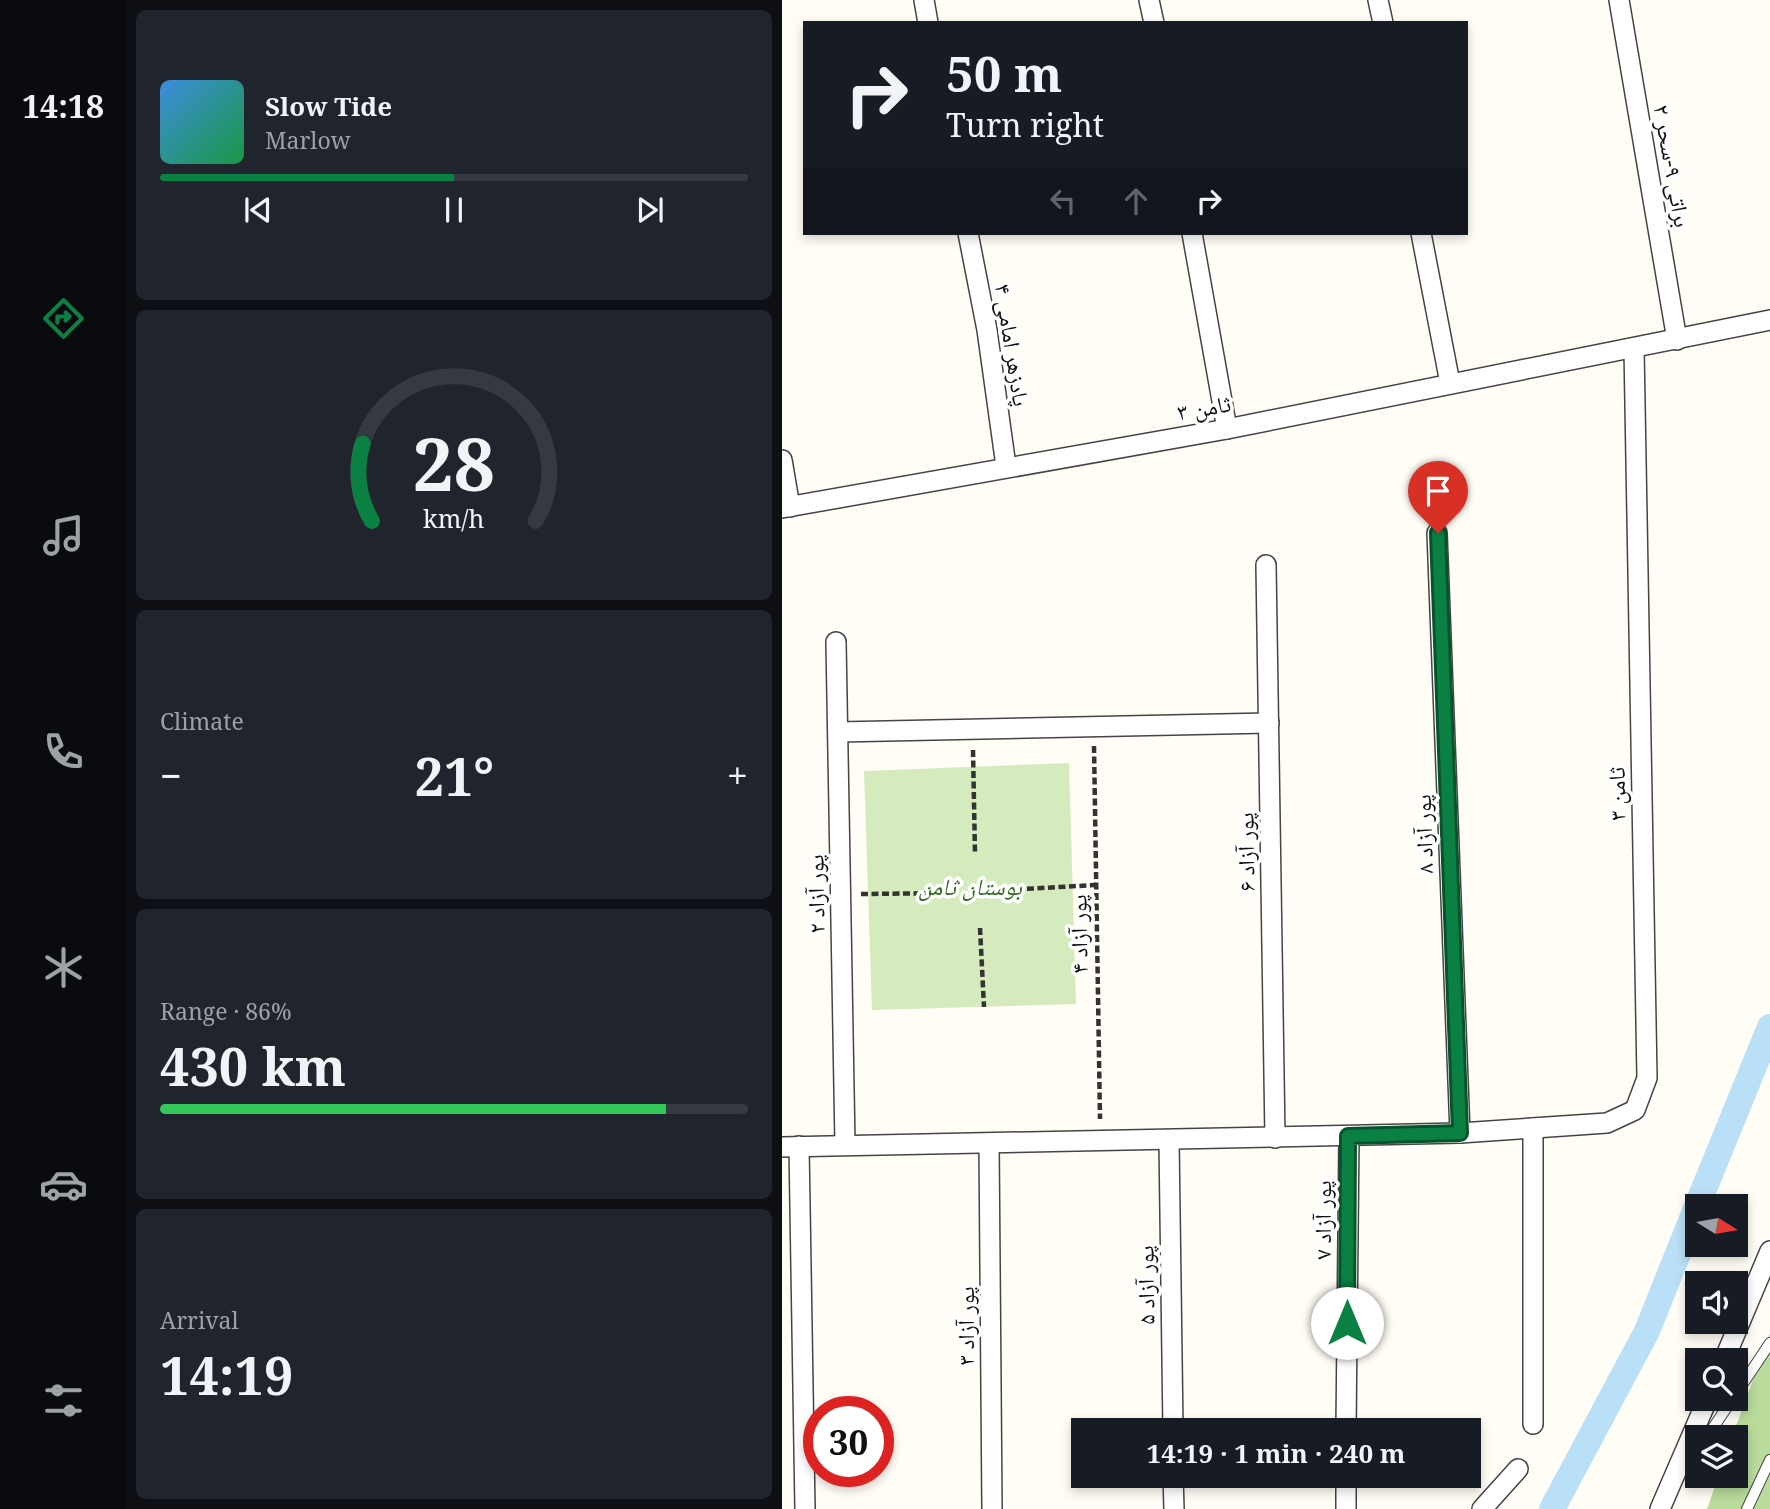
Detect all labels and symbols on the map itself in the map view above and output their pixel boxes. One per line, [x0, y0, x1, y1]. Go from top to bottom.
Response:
street label: براتی ۹-سحر ۲ [1646, 102, 1700, 230]
street label: پادزهر امامی ۴ [988, 281, 1038, 408]
street label: ثامن ۳ [1174, 387, 1233, 427]
pin [1408, 461, 1468, 533]
street label: ثامن ۳ [1600, 767, 1632, 821]
street label: پور آزاد ۸ [1406, 794, 1440, 874]
street label: پور آزاد ۶ [1228, 812, 1262, 892]
street label: پور آزاد ۲ [798, 854, 832, 934]
park label: بوستان ثامن [918, 870, 1022, 902]
street label: پور آزاد ۴ [1061, 894, 1095, 974]
street label: پور آزاد ۷ [1306, 1180, 1338, 1260]
north arrow [1685, 1194, 1748, 1256]
street label: پور آزاد ۵ [1128, 1245, 1162, 1325]
street label: پور آزاد ۳ [949, 1286, 981, 1366]
position arrow [1310, 1286, 1384, 1360]
speed limit sign: 30 [803, 1396, 894, 1487]

